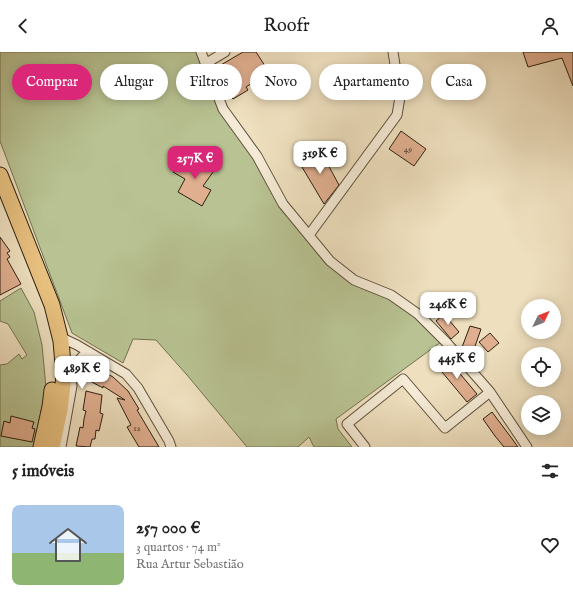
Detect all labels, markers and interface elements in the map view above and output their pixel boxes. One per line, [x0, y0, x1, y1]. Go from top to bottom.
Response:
icon: back [12, 15, 34, 37]
text: Roofr [263, 15, 310, 38]
icon: person [539, 15, 561, 37]
chip: Comprar [12, 64, 92, 100]
chip: Alugar [100, 64, 168, 100]
chip: Filtros [176, 64, 242, 100]
chip: Novo [250, 64, 311, 100]
chip: Apartamento [319, 64, 423, 100]
chip: Casa [431, 64, 486, 100]
pin: 319K € [287, 141, 353, 175]
house number: 49 [404, 144, 412, 155]
text: 319K € [302, 145, 338, 162]
pin: 257K € [162, 146, 228, 180]
text: 257K € [177, 150, 213, 167]
pin: 246K € [415, 292, 481, 326]
text: 246K € [429, 296, 467, 313]
north arrow [521, 299, 561, 339]
map controls [521, 299, 561, 435]
pin: 445K € [424, 346, 490, 380]
button: locate [521, 347, 561, 387]
text: 445K € [438, 350, 476, 367]
pin: 489K € [49, 356, 115, 390]
text: 489K € [63, 360, 101, 377]
button: layers [521, 395, 561, 435]
house number: 12 [133, 423, 141, 434]
icon: filters [539, 460, 561, 482]
text: 5 imóveis [12, 461, 74, 482]
text: 257 000 € [136, 518, 200, 539]
icon: home [44, 521, 92, 569]
icon: heart [539, 534, 561, 556]
text: 3 quartos · 74 m² [136, 539, 221, 556]
text: Rua Artur Sebastião [136, 556, 244, 573]

